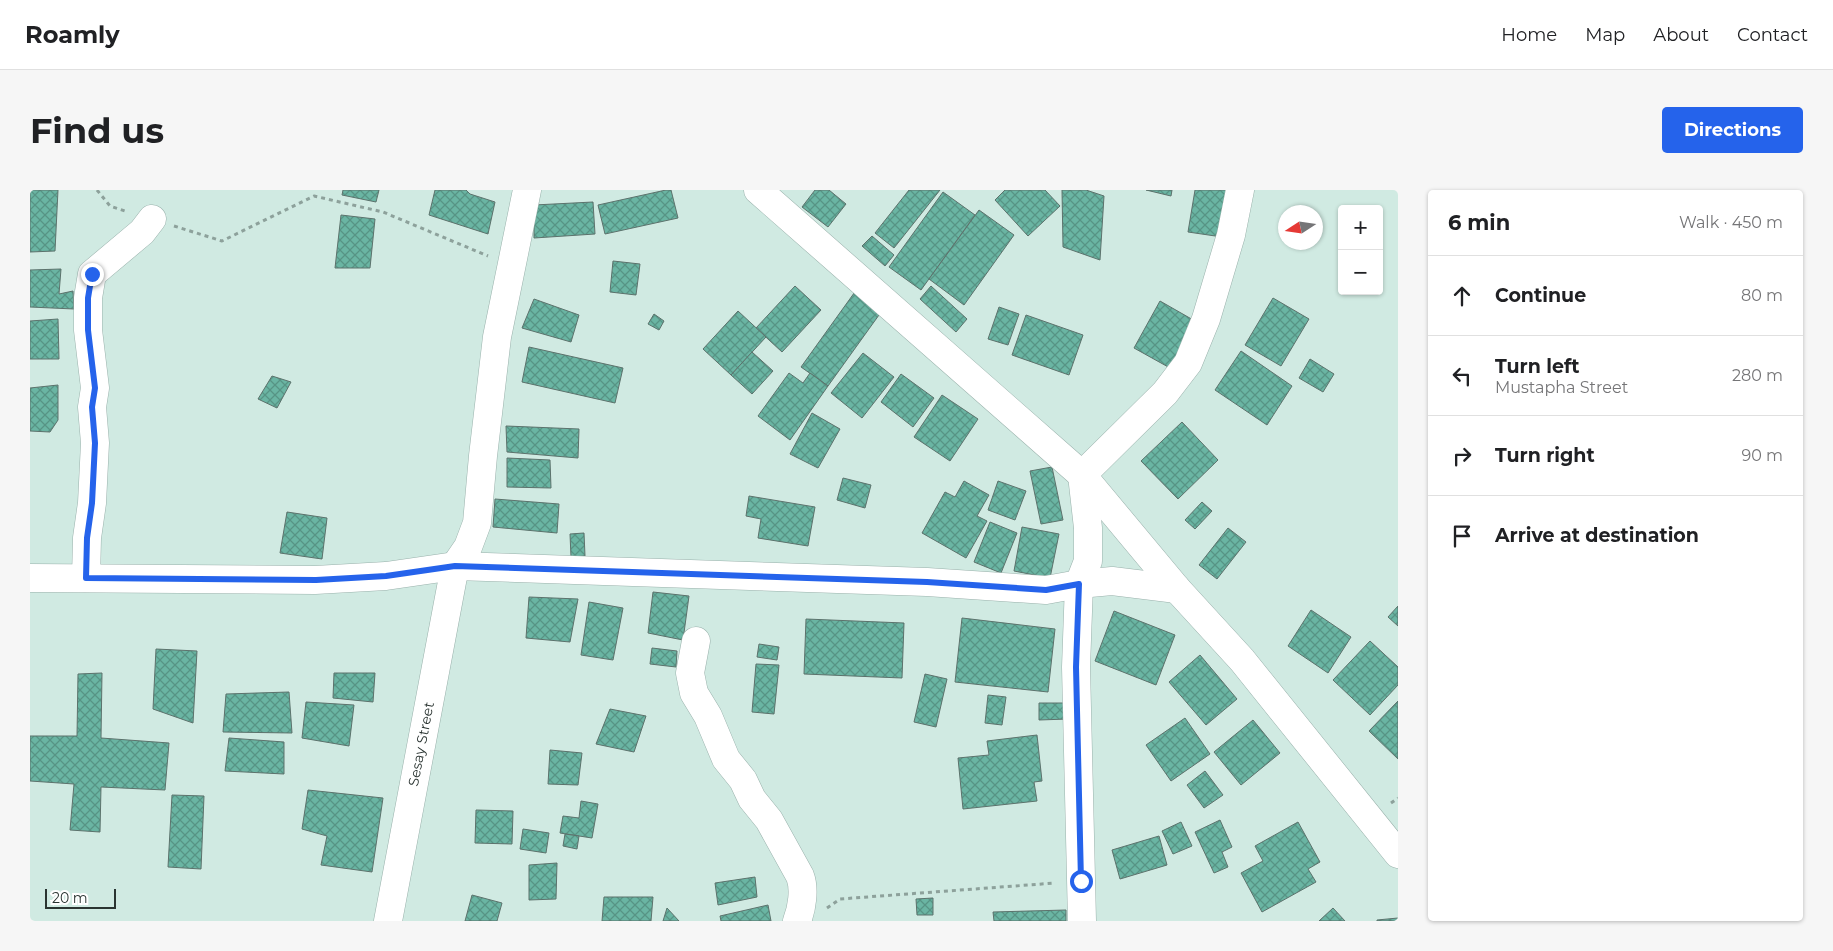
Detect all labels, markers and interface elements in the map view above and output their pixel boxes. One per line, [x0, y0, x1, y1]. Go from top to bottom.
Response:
text: Roamly [25, 20, 120, 49]
text: Home [1501, 24, 1557, 46]
text: Map [1585, 24, 1625, 46]
text: About [1653, 24, 1709, 46]
text: Contact [1737, 24, 1808, 46]
button: Directions [1662, 107, 1803, 153]
text: Find us [30, 109, 164, 152]
north arrow [1278, 205, 1323, 250]
map controls [1338, 205, 1383, 295]
button: + [1338, 205, 1383, 250]
text: 6 min [1448, 210, 1510, 235]
text: Walk · 450 m [1679, 213, 1783, 232]
button: − [1338, 250, 1383, 295]
route end [81, 263, 104, 286]
icon: ahead [1448, 282, 1476, 310]
text: Continue [1495, 284, 1586, 307]
text: 80 m [1741, 286, 1783, 305]
text: Turn left [1495, 355, 1580, 378]
icon: left [1448, 362, 1476, 390]
text: 280 m [1732, 366, 1783, 385]
text: Mustapha Street [1495, 378, 1628, 397]
icon: right [1448, 442, 1476, 470]
text: Turn right [1495, 444, 1595, 467]
text: 90 m [1741, 446, 1783, 465]
icon: arrive [1448, 522, 1476, 550]
text: Arrive at destination [1495, 524, 1699, 547]
street label: Sesay Street [404, 700, 438, 788]
route start [1070, 870, 1093, 893]
scale bar [45, 886, 116, 909]
text: 20 m [52, 889, 88, 907]

